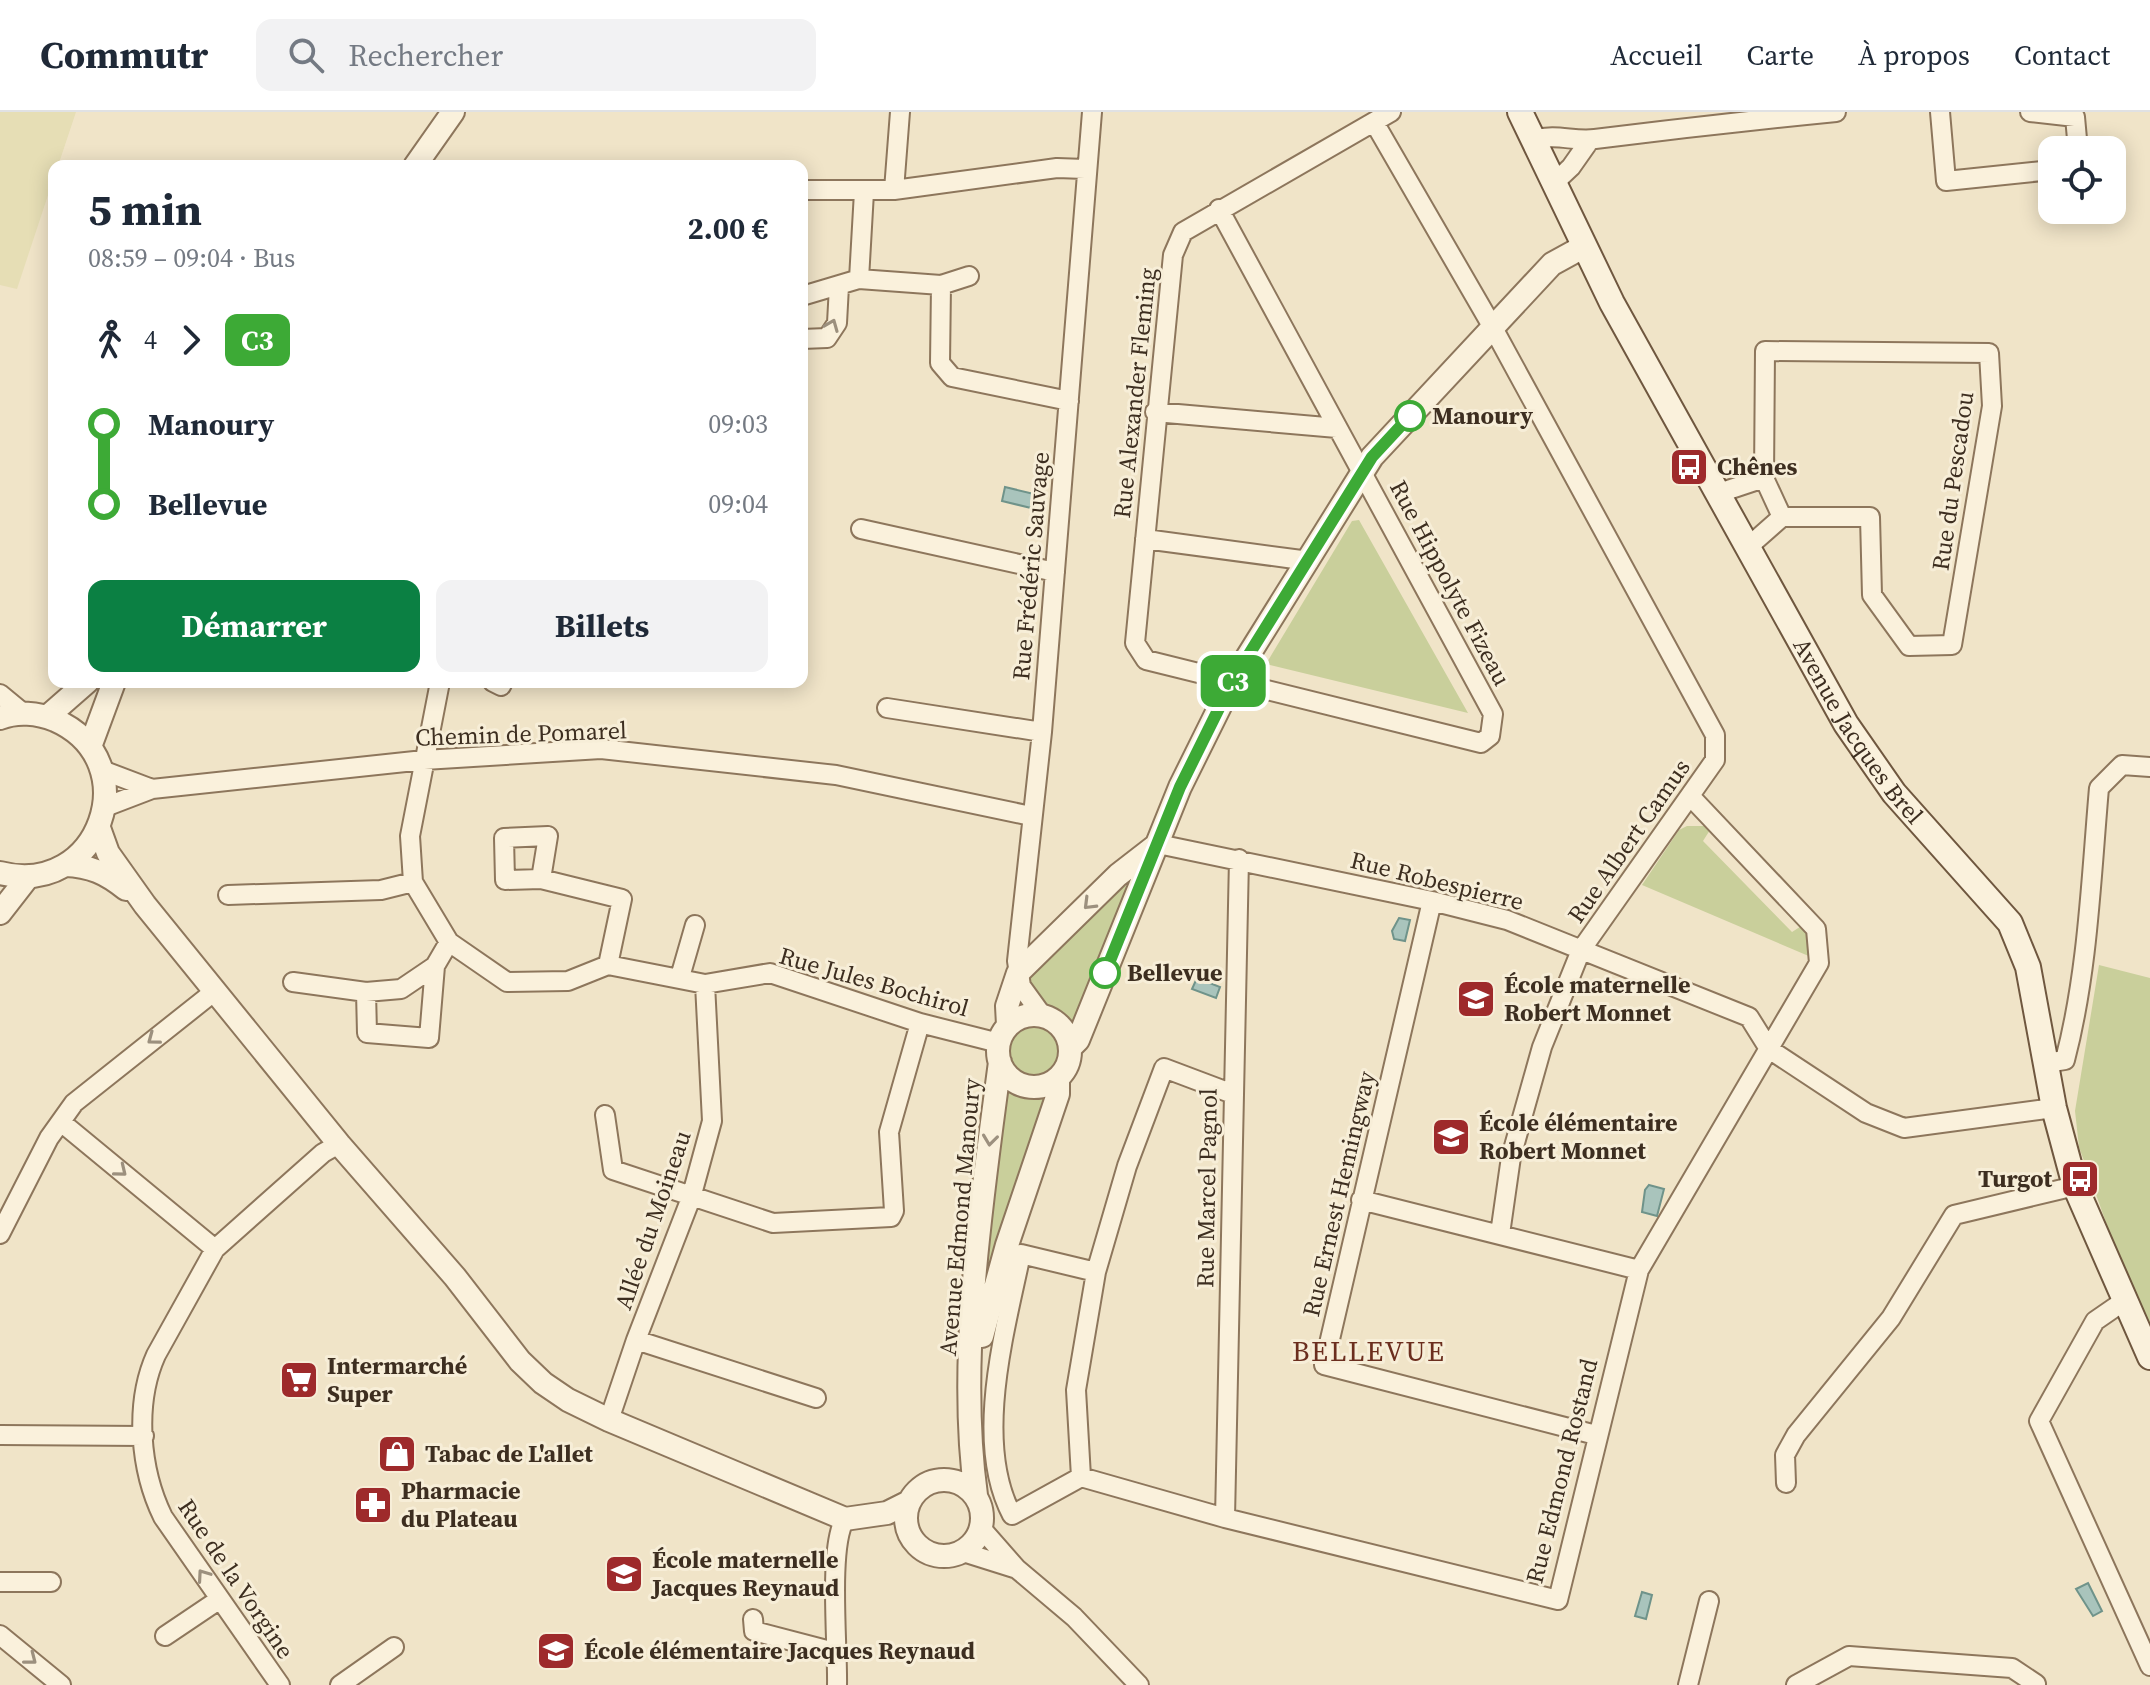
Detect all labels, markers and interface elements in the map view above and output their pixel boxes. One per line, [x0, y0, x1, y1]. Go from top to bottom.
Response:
search box [256, 19, 816, 91]
text: Commutr [40, 29, 208, 81]
icon: search [284, 33, 328, 77]
text: Rechercher [348, 35, 503, 76]
text: Accueil [1610, 36, 1703, 74]
text: Carte [1747, 36, 1814, 74]
text: À propos [1858, 36, 1970, 74]
text: Contact [2014, 36, 2110, 74]
map controls [2038, 136, 2126, 224]
button: locate [2038, 136, 2126, 224]
text: 5 min [88, 179, 202, 240]
text: 2.00 € [688, 208, 768, 249]
text: 08:59 – 09:04 · Bus [88, 240, 295, 276]
street label: Rue Alexander Fleming [1105, 266, 1164, 520]
icon: walk [88, 318, 132, 362]
icon: forward [169, 318, 213, 362]
one-way arrow [823, 318, 839, 332]
text: C3 [241, 321, 274, 359]
text: 4 [144, 322, 157, 358]
street label: Rue du Pescadou [1924, 389, 1981, 573]
place label: Manoury [1432, 399, 1533, 432]
marker: Manoury [1395, 401, 1425, 431]
text: Manoury [148, 404, 274, 445]
text: 09:03 [708, 406, 768, 442]
bus stop icon: Chênes [1668, 446, 1710, 488]
street label: Rue Frédéric Sauvage [1004, 450, 1057, 682]
place label: Chênes [1717, 450, 1798, 483]
street label: Rue Hippolyte Fizeau [1382, 474, 1519, 691]
text: Bellevue [148, 484, 267, 525]
text: 09:04 [708, 486, 768, 522]
button: Démarrer [88, 580, 420, 672]
button: Billets [436, 580, 768, 672]
street label: Avenue Jacques Brel [1785, 632, 1931, 831]
line badge: C3 [1197, 655, 1269, 707]
text: C3 [1217, 662, 1249, 700]
street label: Chemin de Pomarel [415, 713, 627, 754]
street label: Rue Albert Camus [1560, 752, 1698, 929]
street label: Rue Robespierre [1347, 843, 1527, 918]
one-way arrow [1084, 894, 1098, 909]
street label: Rue Jules Bochirol [775, 939, 973, 1024]
place label: Bellevue [1127, 956, 1222, 989]
marker: Bellevue [1090, 958, 1120, 988]
place label: École maternelle Robert Monnet [1504, 968, 1691, 1029]
school or university icon: École maternelle Robert Monnet [1455, 978, 1497, 1020]
one-way arrow [148, 1029, 162, 1044]
street label: Rue Ernest Hemingway [1294, 1067, 1383, 1320]
street label: Avenue Edmond Manoury [931, 1076, 988, 1357]
street label: Rue Marcel Pagnol [1188, 1088, 1225, 1288]
place label: École élémentaire Robert Monnet [1479, 1106, 1678, 1167]
school or university icon: École élémentaire Robert Monnet [1430, 1116, 1472, 1158]
street label: Allée du Moineau [606, 1126, 699, 1314]
one-way arrow [982, 1133, 999, 1147]
bus stop icon: Turgot [2059, 1158, 2101, 1200]
one-way arrow [112, 1161, 126, 1176]
place label: Turgot [1978, 1162, 2052, 1195]
district label: BELLEVUE [1292, 1332, 1446, 1370]
place label: Intermarché Super [327, 1349, 467, 1410]
street label: Rue Edmond Rostand [1518, 1355, 1606, 1587]
supermarket icon: Intermarché Super [278, 1359, 320, 1401]
shop icon: Tabac de L'allet [376, 1433, 418, 1475]
place label: Tabac de L'allet [425, 1437, 593, 1470]
place label: Pharmacie du Plateau [401, 1474, 521, 1535]
pharmacy icon: Pharmacie du Plateau [352, 1484, 394, 1526]
street label: Rue de la Vorgine [171, 1492, 302, 1665]
place label: École maternelle Jacques Reynaud [650, 1543, 839, 1604]
school or university icon: École maternelle Jacques Reynaud [603, 1553, 645, 1595]
one-way arrow [198, 1570, 213, 1584]
school or university icon: École élémentaire Jacques Reynaud [535, 1630, 577, 1672]
place label: École élémentaire Jacques Reynaud [584, 1634, 975, 1667]
one-way arrow [22, 1649, 37, 1663]

